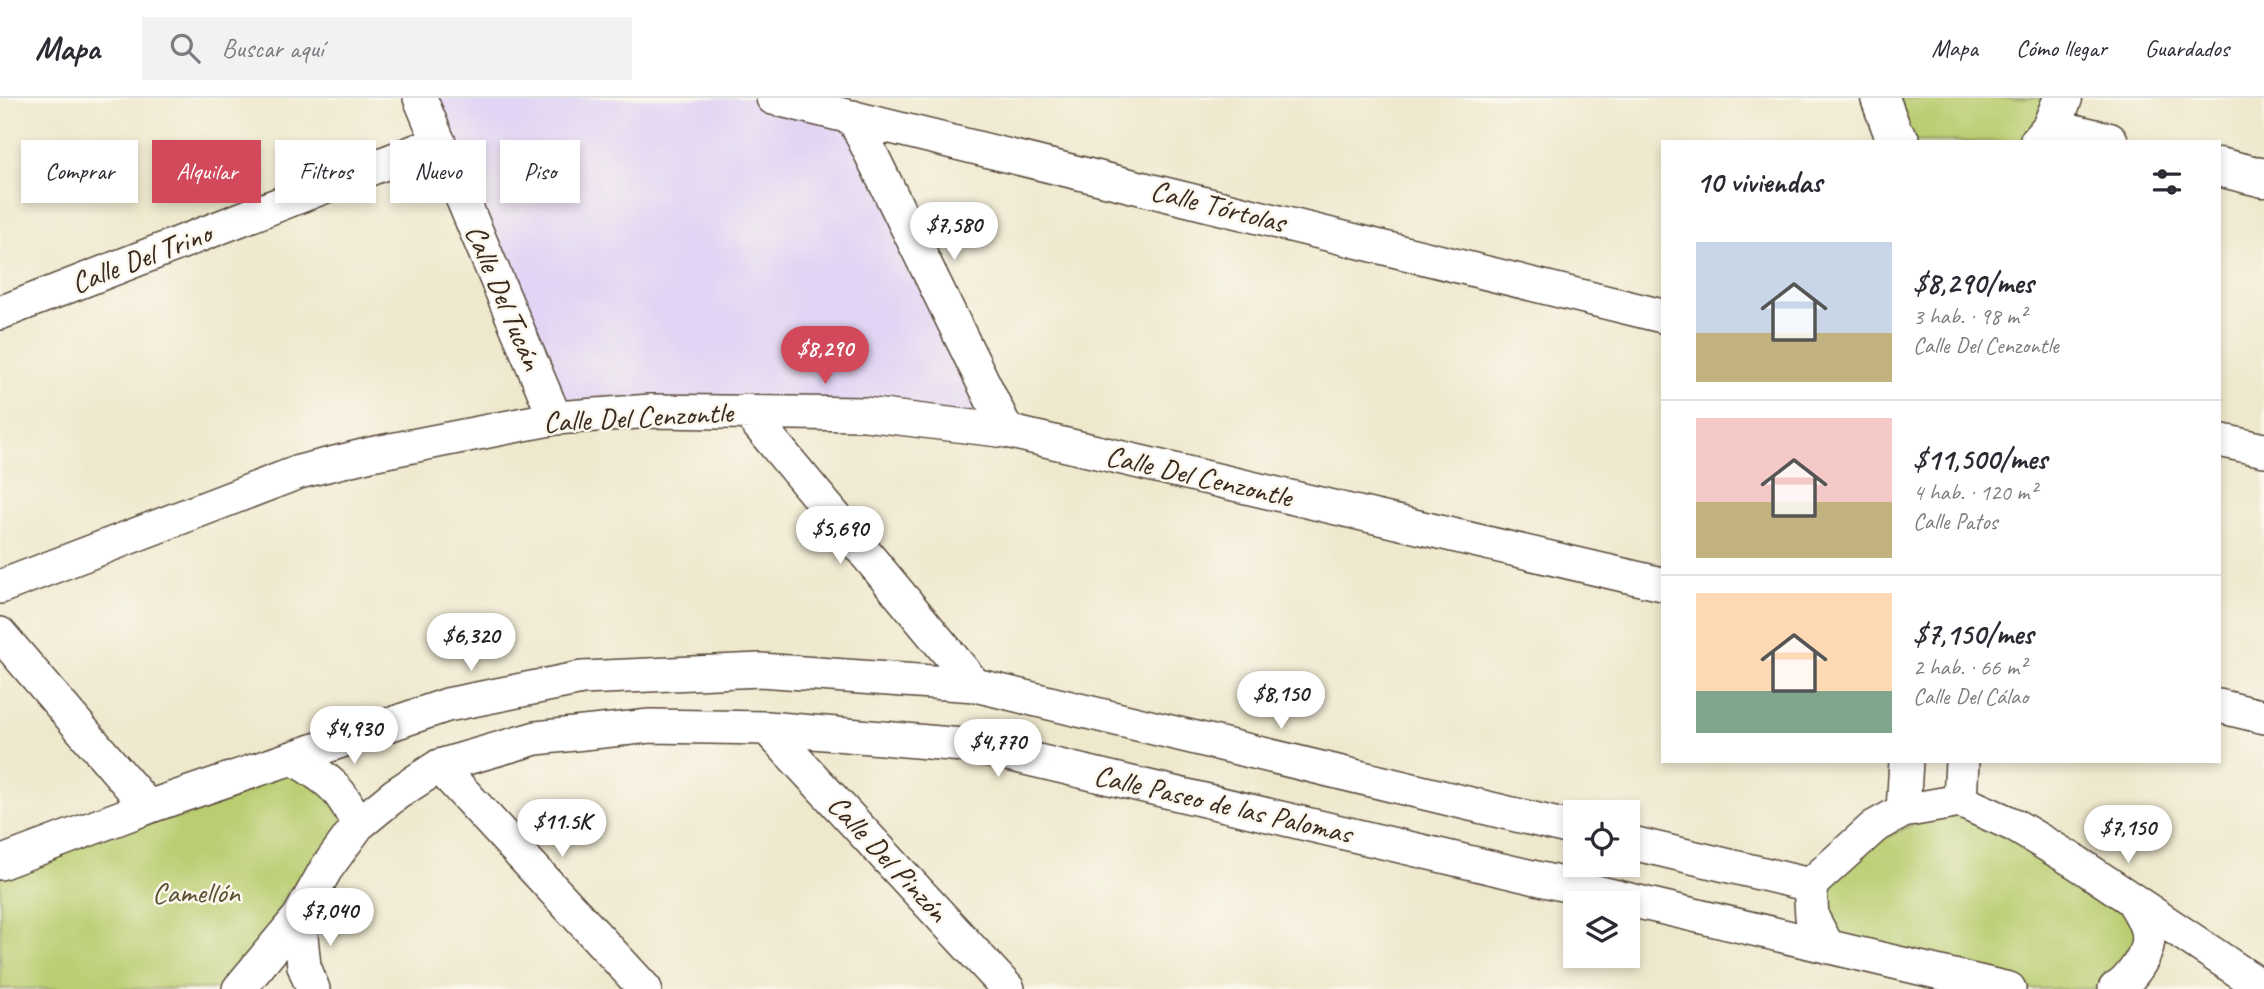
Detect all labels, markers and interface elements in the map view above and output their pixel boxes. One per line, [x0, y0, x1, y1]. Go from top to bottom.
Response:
search box [142, 17, 632, 80]
text: Mapa [35, 27, 100, 69]
icon: search [166, 29, 204, 67]
text: Buscar aquí [222, 32, 324, 65]
text: Mapa [1931, 33, 1978, 63]
text: Cómo llegar [2016, 33, 2107, 63]
text: Guardados [2145, 33, 2229, 63]
chip: Comprar [21, 140, 138, 203]
chip: Alquilar [152, 140, 261, 203]
chip: Filtros [275, 140, 376, 203]
chip: Nuevo [390, 140, 486, 203]
chip: Piso [500, 140, 580, 203]
text: 10 viviendas [1696, 163, 1822, 201]
icon: filters [2148, 163, 2186, 201]
street label: Calle Tórtolas [1147, 171, 1292, 242]
pin: $7,580 [897, 202, 1011, 262]
text: $7,580 [926, 210, 982, 239]
street label: Calle Del Trino [66, 213, 219, 302]
street label: Calle Del Tucán [456, 219, 552, 377]
text: $8,290/mes [1913, 264, 2034, 302]
icon: home [1752, 270, 1836, 354]
text: 3 hab. · 98 m² [1913, 302, 2026, 331]
pin: $8,290 [768, 327, 882, 386]
text: Calle Del Cenzontle [1913, 331, 2059, 360]
text: $8,290 [797, 334, 853, 363]
street label: Calle Del Cenzontle [542, 393, 736, 441]
street label: Calle Del Cenzontle [1102, 436, 1298, 516]
text: $11,500/mes [1913, 440, 2047, 478]
icon: home [1752, 446, 1836, 530]
text: 4 hab. · 120 m² [1913, 478, 2037, 507]
pin: $5,690 [783, 506, 897, 566]
text: Calle Patos [1913, 507, 1997, 536]
text: $5,690 [812, 514, 868, 543]
pin: $6,320 [414, 614, 528, 673]
text: $7,150/mes [1913, 615, 2033, 653]
text: $6,320 [443, 621, 499, 650]
icon: home [1752, 621, 1836, 705]
text: 2 hab. · 66 m² [1913, 653, 2026, 682]
pin: $8,150 [1224, 672, 1338, 731]
text: $8,150 [1253, 679, 1309, 708]
text: Calle Del Cálao [1913, 682, 2028, 711]
pin: $4,930 [297, 706, 411, 766]
text: $4,930 [326, 714, 382, 743]
pin: $4,770 [941, 720, 1055, 779]
text: $4,770 [970, 727, 1026, 756]
street label: Calle Paseo de las Palomas [1090, 756, 1358, 853]
street label: Calle Del Pinzón [819, 786, 958, 931]
pin: $11.5K [505, 800, 619, 859]
map controls [1563, 800, 1640, 968]
button: locate [1563, 800, 1640, 877]
pin: $7,150 [2071, 806, 2185, 865]
text: $11.5K [533, 807, 591, 836]
text: $7,150 [2100, 813, 2156, 842]
park label: Camellón [152, 873, 242, 911]
pin: $7,040 [273, 888, 387, 948]
button: layers [1563, 891, 1640, 968]
text: $7,040 [302, 896, 358, 925]

